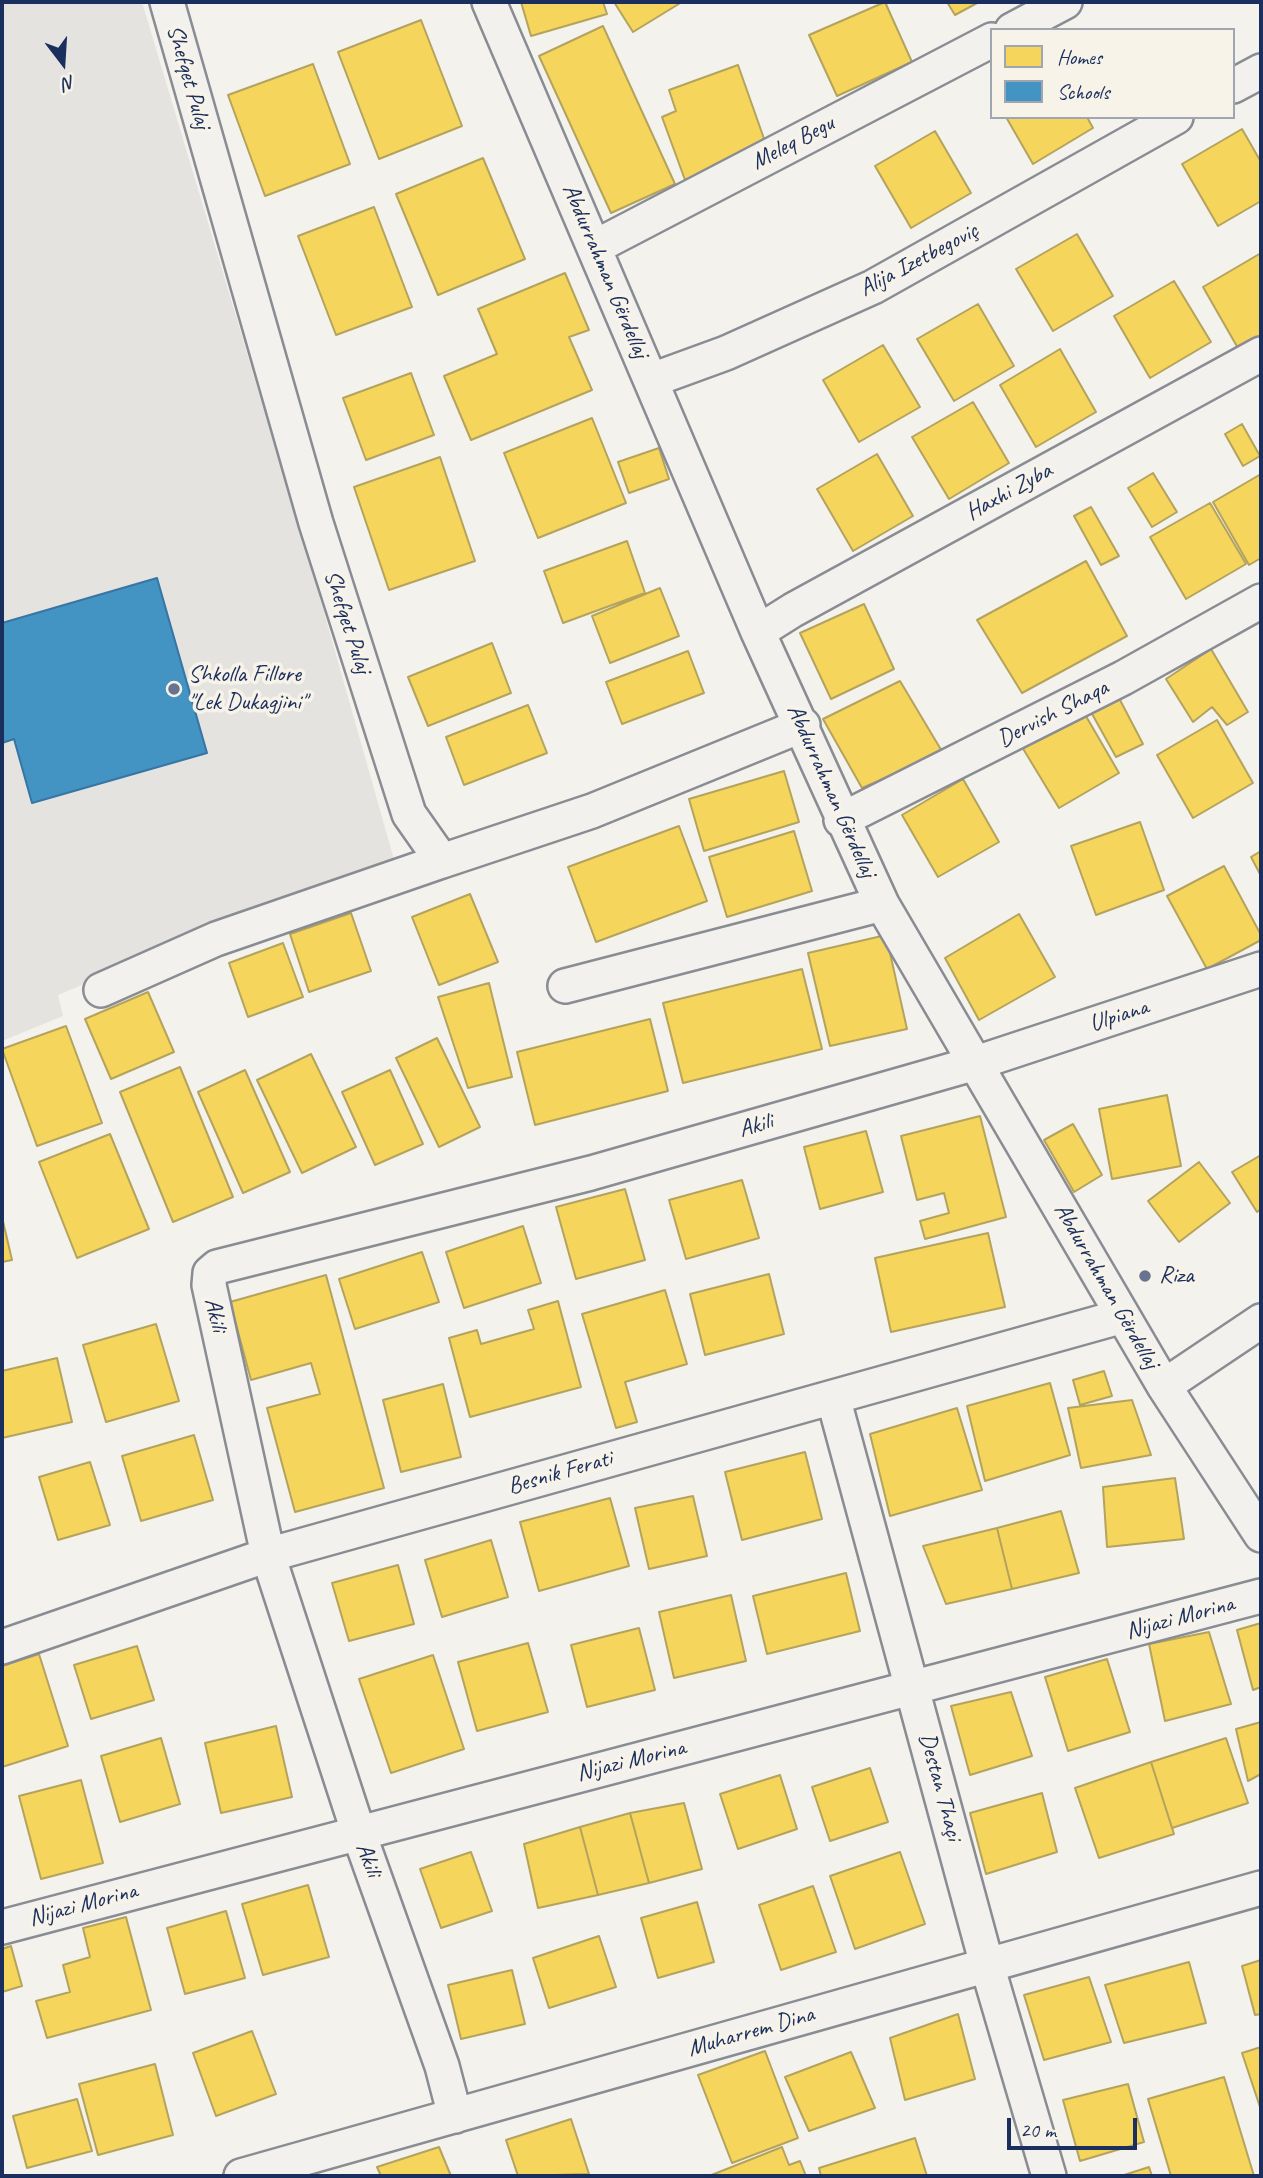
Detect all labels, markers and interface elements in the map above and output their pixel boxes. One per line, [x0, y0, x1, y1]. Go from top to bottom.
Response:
street label: Shefqet Pulaj [159, 22, 217, 132]
north arrow [28, 28, 98, 98]
legend [990, 28, 1235, 119]
text: Homes [1057, 44, 1102, 70]
text: N [60, 70, 78, 96]
text: Schools [1057, 79, 1109, 105]
street label: Meleq Begu [747, 109, 839, 177]
street label: Abdurrahman Gërdellaj [555, 180, 655, 362]
street label: Alija Izetbegoviç [855, 217, 983, 303]
street label: Haxhi Zyba [961, 457, 1057, 527]
street label: Shefqet Pulaj [317, 567, 377, 677]
place label: Shkolla Fillore "Lek Dukagjini" [188, 661, 307, 717]
street label: Dervish Shaqa [993, 674, 1113, 754]
marker: Shkolla Fillore "Lek Dukagjini" [166, 681, 182, 697]
street label: Abdurrahman Gërdellaj [780, 700, 882, 882]
street label: Ulpiana [1086, 993, 1152, 1039]
street label: Akili [736, 1107, 776, 1145]
street label: Abdurrahman Gërdellaj [1047, 1198, 1165, 1374]
place label: Riza [1159, 1262, 1194, 1290]
marker: Riza [1137, 1268, 1153, 1284]
street label: Akili [197, 1295, 233, 1335]
street label: Besnik Ferati [504, 1444, 616, 1502]
street label: Nijazi Morina [1123, 1590, 1237, 1646]
street label: Destan Thaçi [912, 1730, 968, 1844]
street label: Nijazi Morina [574, 1734, 688, 1788]
street label: Akili [349, 1839, 387, 1881]
street label: Nijazi Morina [26, 1877, 140, 1933]
street label: Muharrem Dina [684, 2000, 818, 2064]
scale bar [1011, 2104, 1140, 2148]
text: 20 m [1020, 2117, 1056, 2143]

